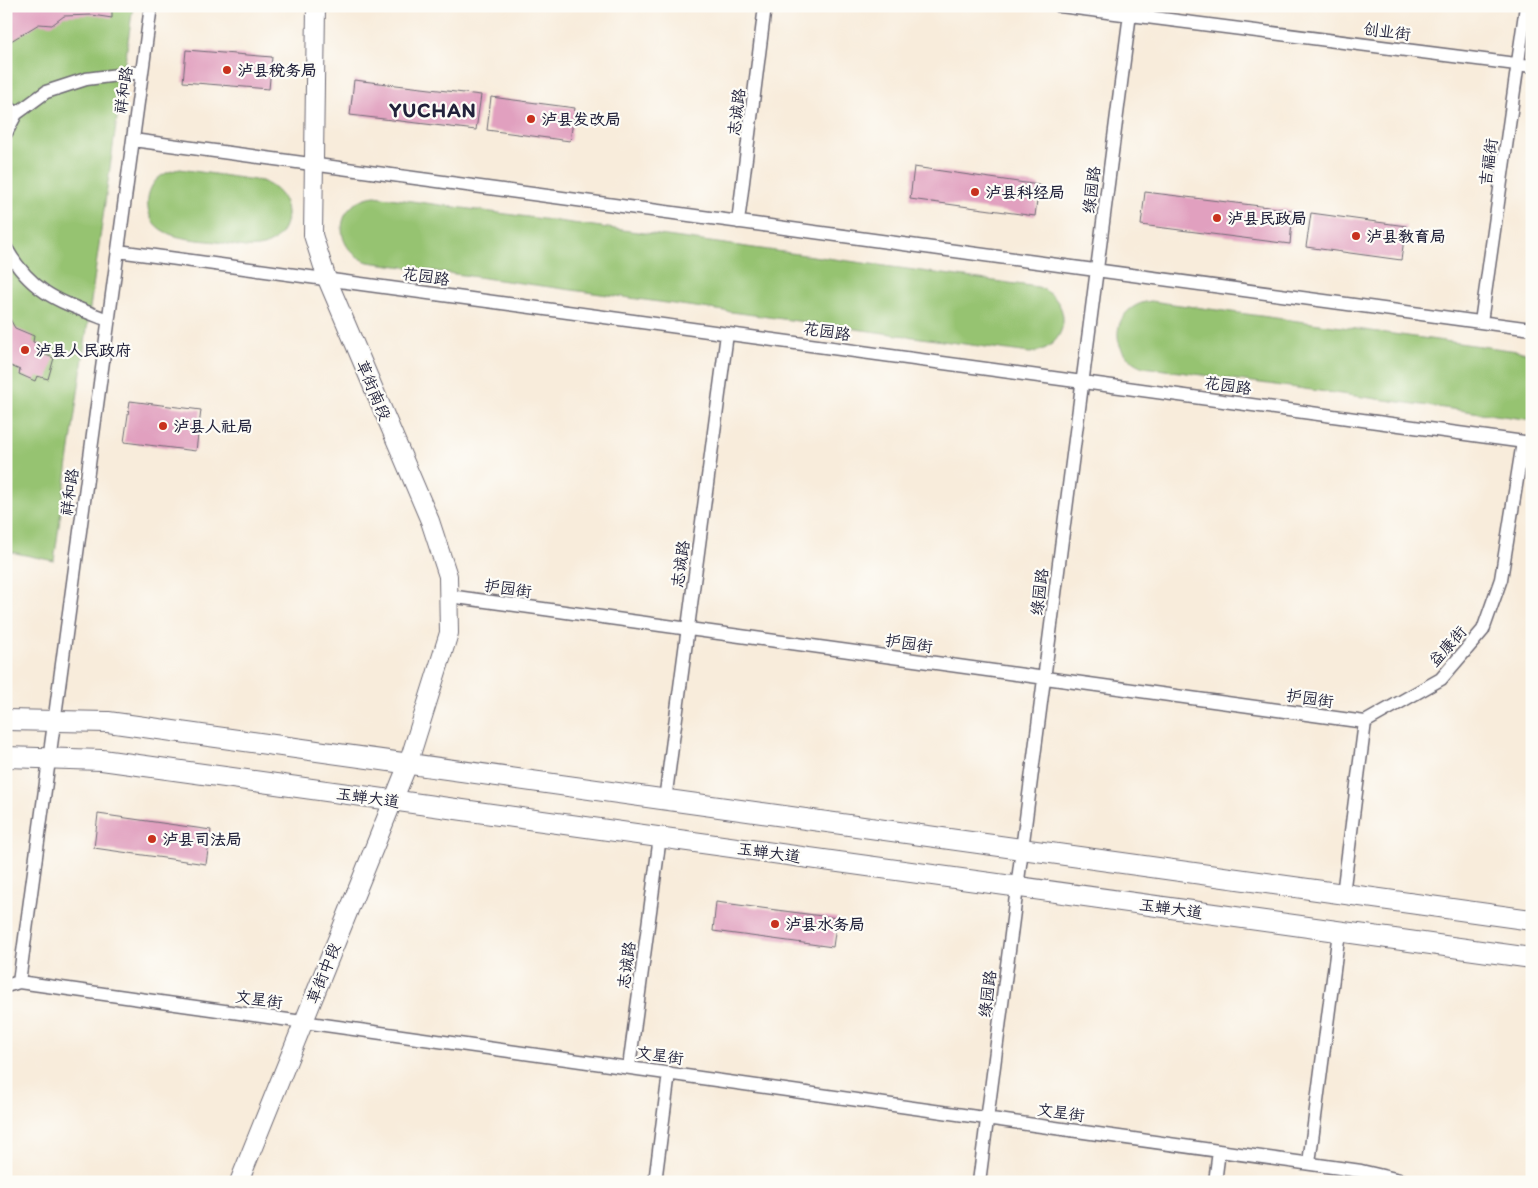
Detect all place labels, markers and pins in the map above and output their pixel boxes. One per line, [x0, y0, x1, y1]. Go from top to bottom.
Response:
place label: 泸县税务局 [237, 61, 317, 80]
marker: 泸县税务局 [221, 64, 233, 76]
place label: 泸县发改局 [541, 110, 621, 129]
marker: 泸县发改局 [525, 113, 537, 125]
place label: 泸县科经局 [985, 183, 1065, 202]
marker: 泸县科经局 [969, 186, 981, 198]
place label: 泸县民政局 [1227, 209, 1307, 228]
marker: 泸县民政局 [1211, 212, 1223, 224]
place label: 泸县教育局 [1366, 227, 1446, 246]
marker: 泸县教育局 [1350, 230, 1362, 242]
place label: 泸县人民政府 [35, 341, 131, 360]
marker: 泸县人民政府 [19, 344, 31, 356]
place label: 泸县人社局 [173, 417, 253, 436]
marker: 泸县人社局 [157, 420, 169, 432]
place label: 泸县司法局 [162, 830, 242, 849]
marker: 泸县司法局 [146, 833, 158, 845]
place label: 泸县水务局 [785, 915, 865, 934]
marker: 泸县水务局 [769, 918, 781, 930]

